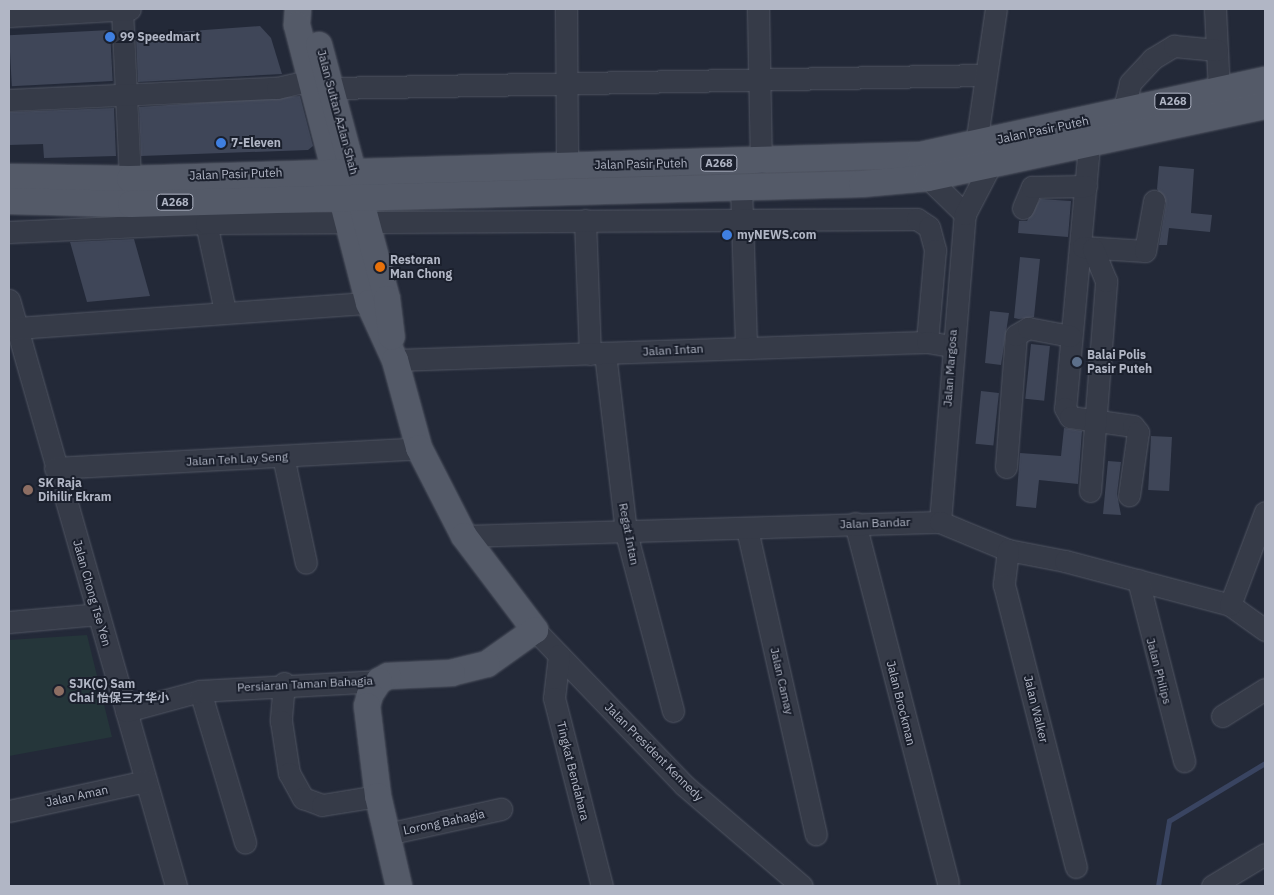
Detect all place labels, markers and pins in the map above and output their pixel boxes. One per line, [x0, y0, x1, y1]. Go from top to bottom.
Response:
place label: 99 Speedmart [120, 30, 200, 44]
marker: 99 Speedmart [104, 31, 116, 43]
place label: 7-Eleven [231, 136, 281, 150]
marker: 7-Eleven [215, 137, 227, 149]
place label: myNEWS.com [737, 228, 816, 242]
marker: myNEWS.com [721, 229, 733, 241]
place label: Restoran Man Chong [390, 253, 452, 281]
marker: Restoran Man Chong [374, 261, 386, 273]
place label: Balai Polis Pasir Puteh [1087, 348, 1152, 376]
marker: Balai Polis Pasir Puteh [1071, 356, 1083, 368]
place label: SK Raja Dihilir Ekram [38, 476, 112, 504]
marker: SK Raja Dihilir Ekram [22, 484, 34, 496]
place label: SJK(C) Sam Chai 怡保三才华小 [69, 677, 169, 705]
marker: SJK(C) Sam Chai 怡保三才华小 [53, 685, 65, 697]

